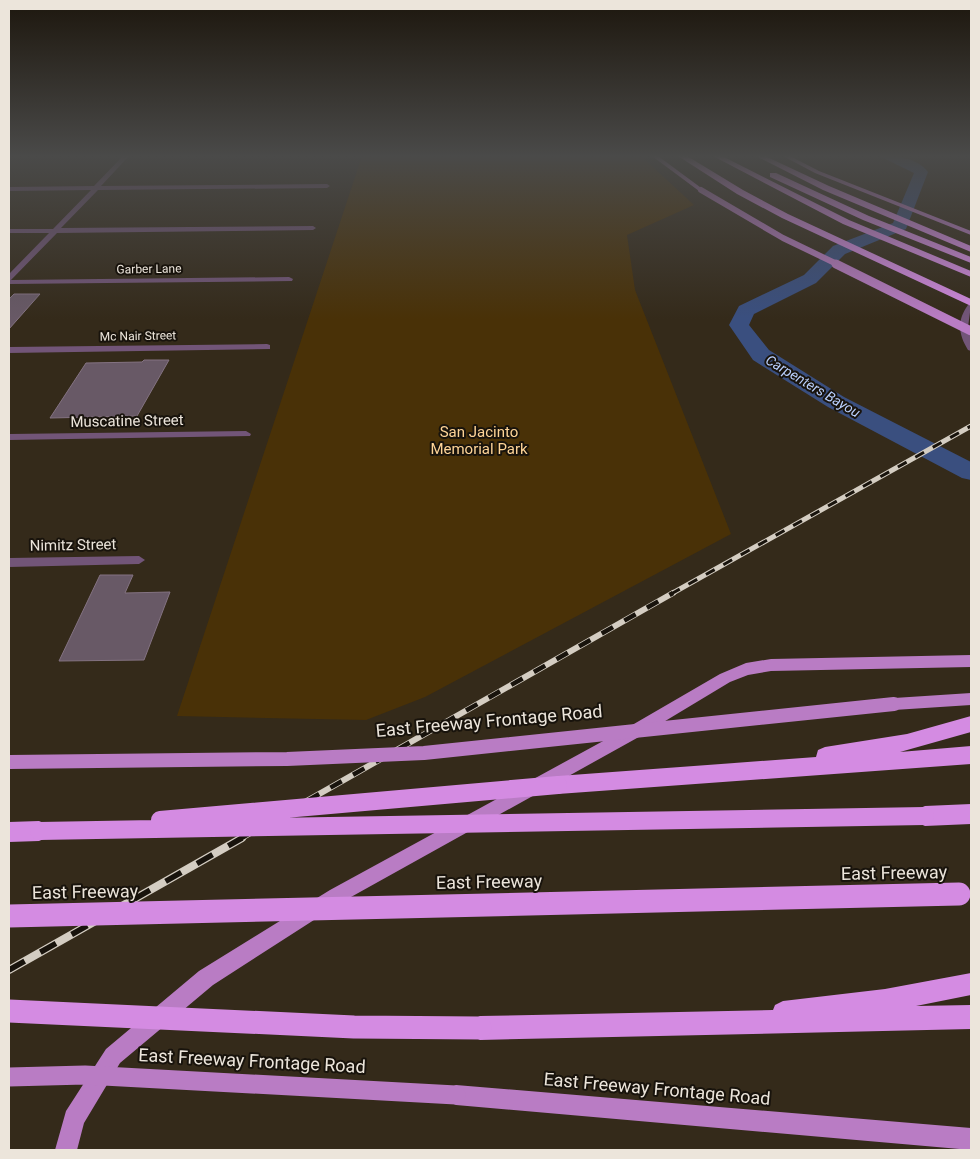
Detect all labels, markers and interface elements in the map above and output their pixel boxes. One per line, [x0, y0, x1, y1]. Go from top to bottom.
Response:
street label: Garber Lane [116, 261, 182, 277]
street label: Mc Nair Street [100, 328, 176, 344]
water label: Carpenters Bayou [763, 352, 863, 421]
street label: Muscatine Street [70, 411, 184, 431]
park label: San Jacinto Memorial Park [430, 423, 528, 458]
street label: Nimitz Street [29, 535, 117, 555]
street label: East Freeway Frontage Road [375, 700, 603, 741]
street label: East Freeway [841, 861, 948, 884]
street label: East Freeway [436, 870, 543, 893]
street label: East Freeway [32, 880, 139, 903]
street label: East Freeway Frontage Road [138, 1044, 366, 1077]
street label: East Freeway Frontage Road [543, 1068, 771, 1109]

